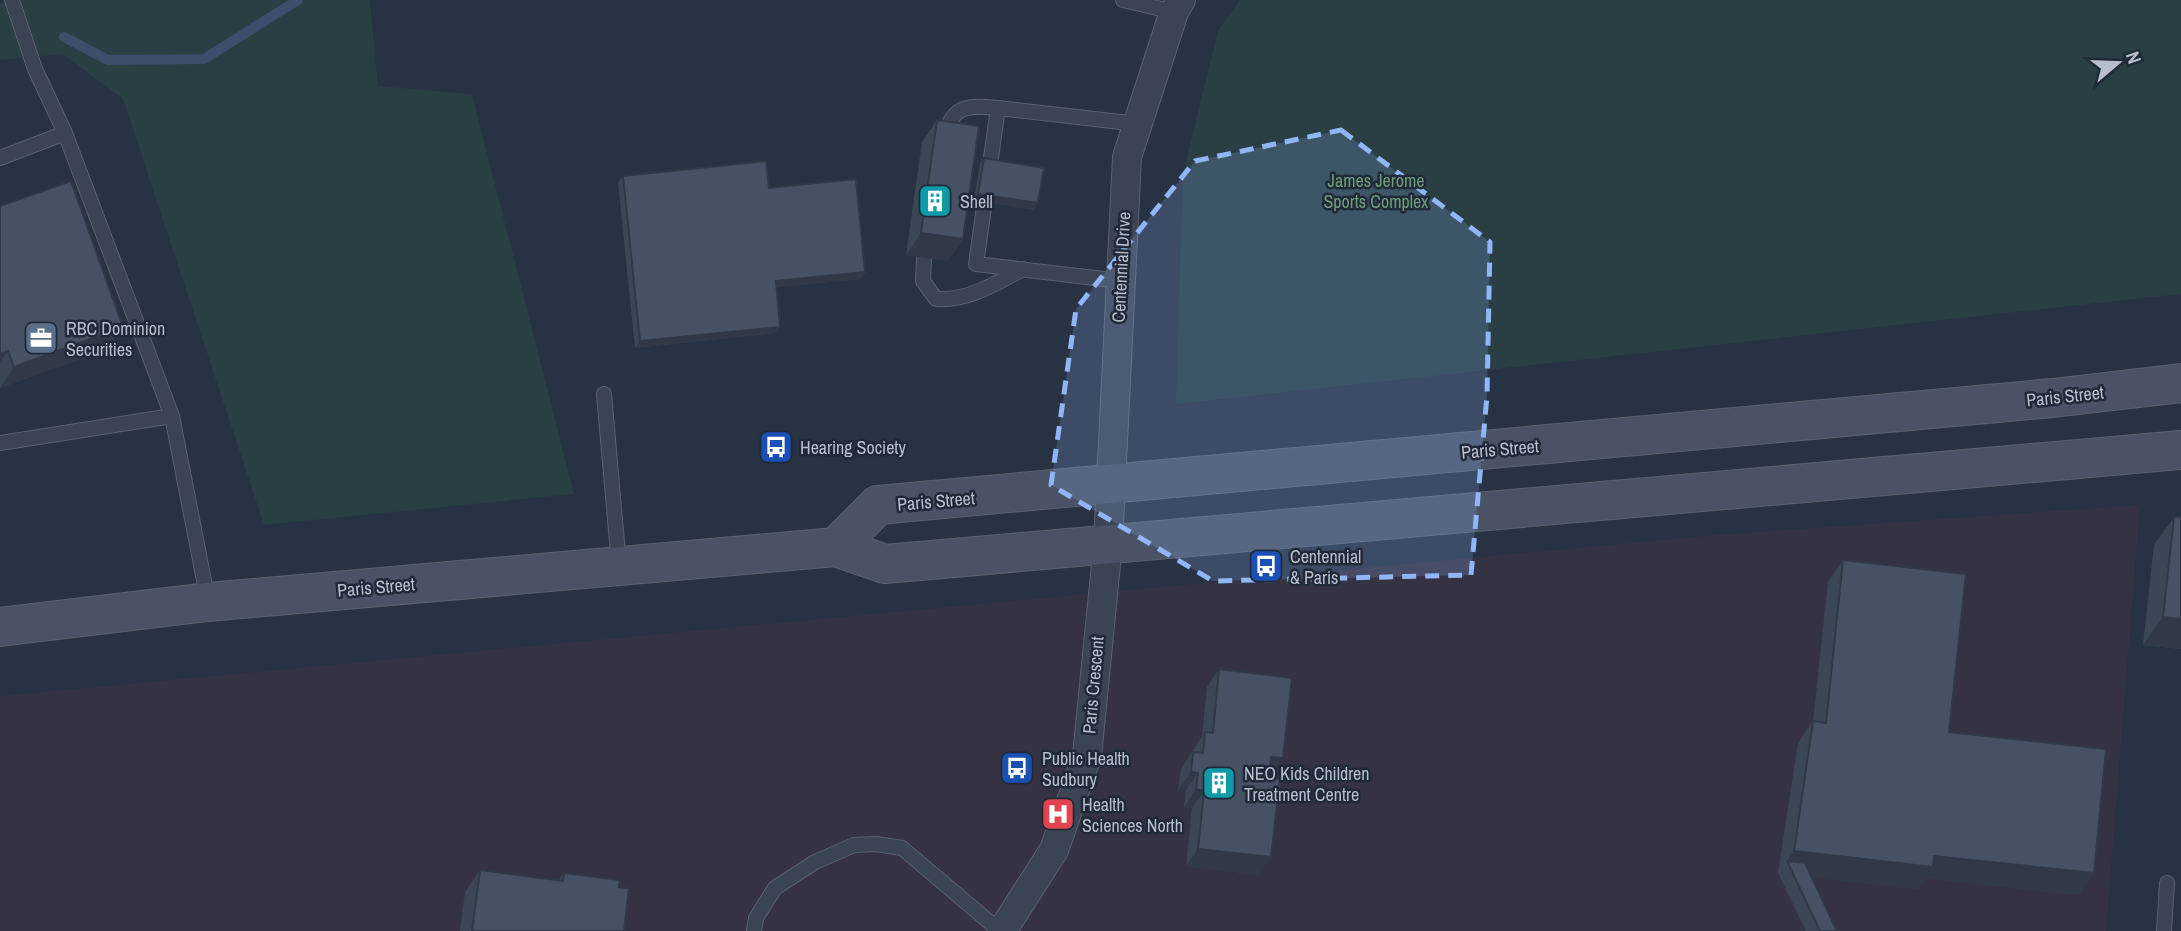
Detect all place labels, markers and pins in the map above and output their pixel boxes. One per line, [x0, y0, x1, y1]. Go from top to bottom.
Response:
building icon: Shell [916, 182, 954, 220]
place label: Shell [960, 189, 993, 214]
place label: RBC Dominion Securities [66, 316, 165, 362]
office icon: RBC Dominion Securities [22, 319, 60, 357]
bus stop icon: Hearing Society [757, 428, 795, 466]
place label: Hearing Society [800, 435, 906, 460]
place label: Centennial & Paris [1290, 544, 1361, 590]
bus stop icon: Centennial & Paris [1247, 547, 1285, 585]
place label: Public Health Sudbury [1042, 746, 1130, 792]
bus stop icon: Public Health Sudbury [998, 749, 1036, 787]
place label: NEO Kids Children Treatment Centre [1244, 761, 1370, 807]
building icon: NEO Kids Children Treatment Centre [1200, 764, 1238, 802]
place label: Health Sciences North [1082, 792, 1183, 838]
hospital icon: Health Sciences North [1039, 795, 1077, 833]

